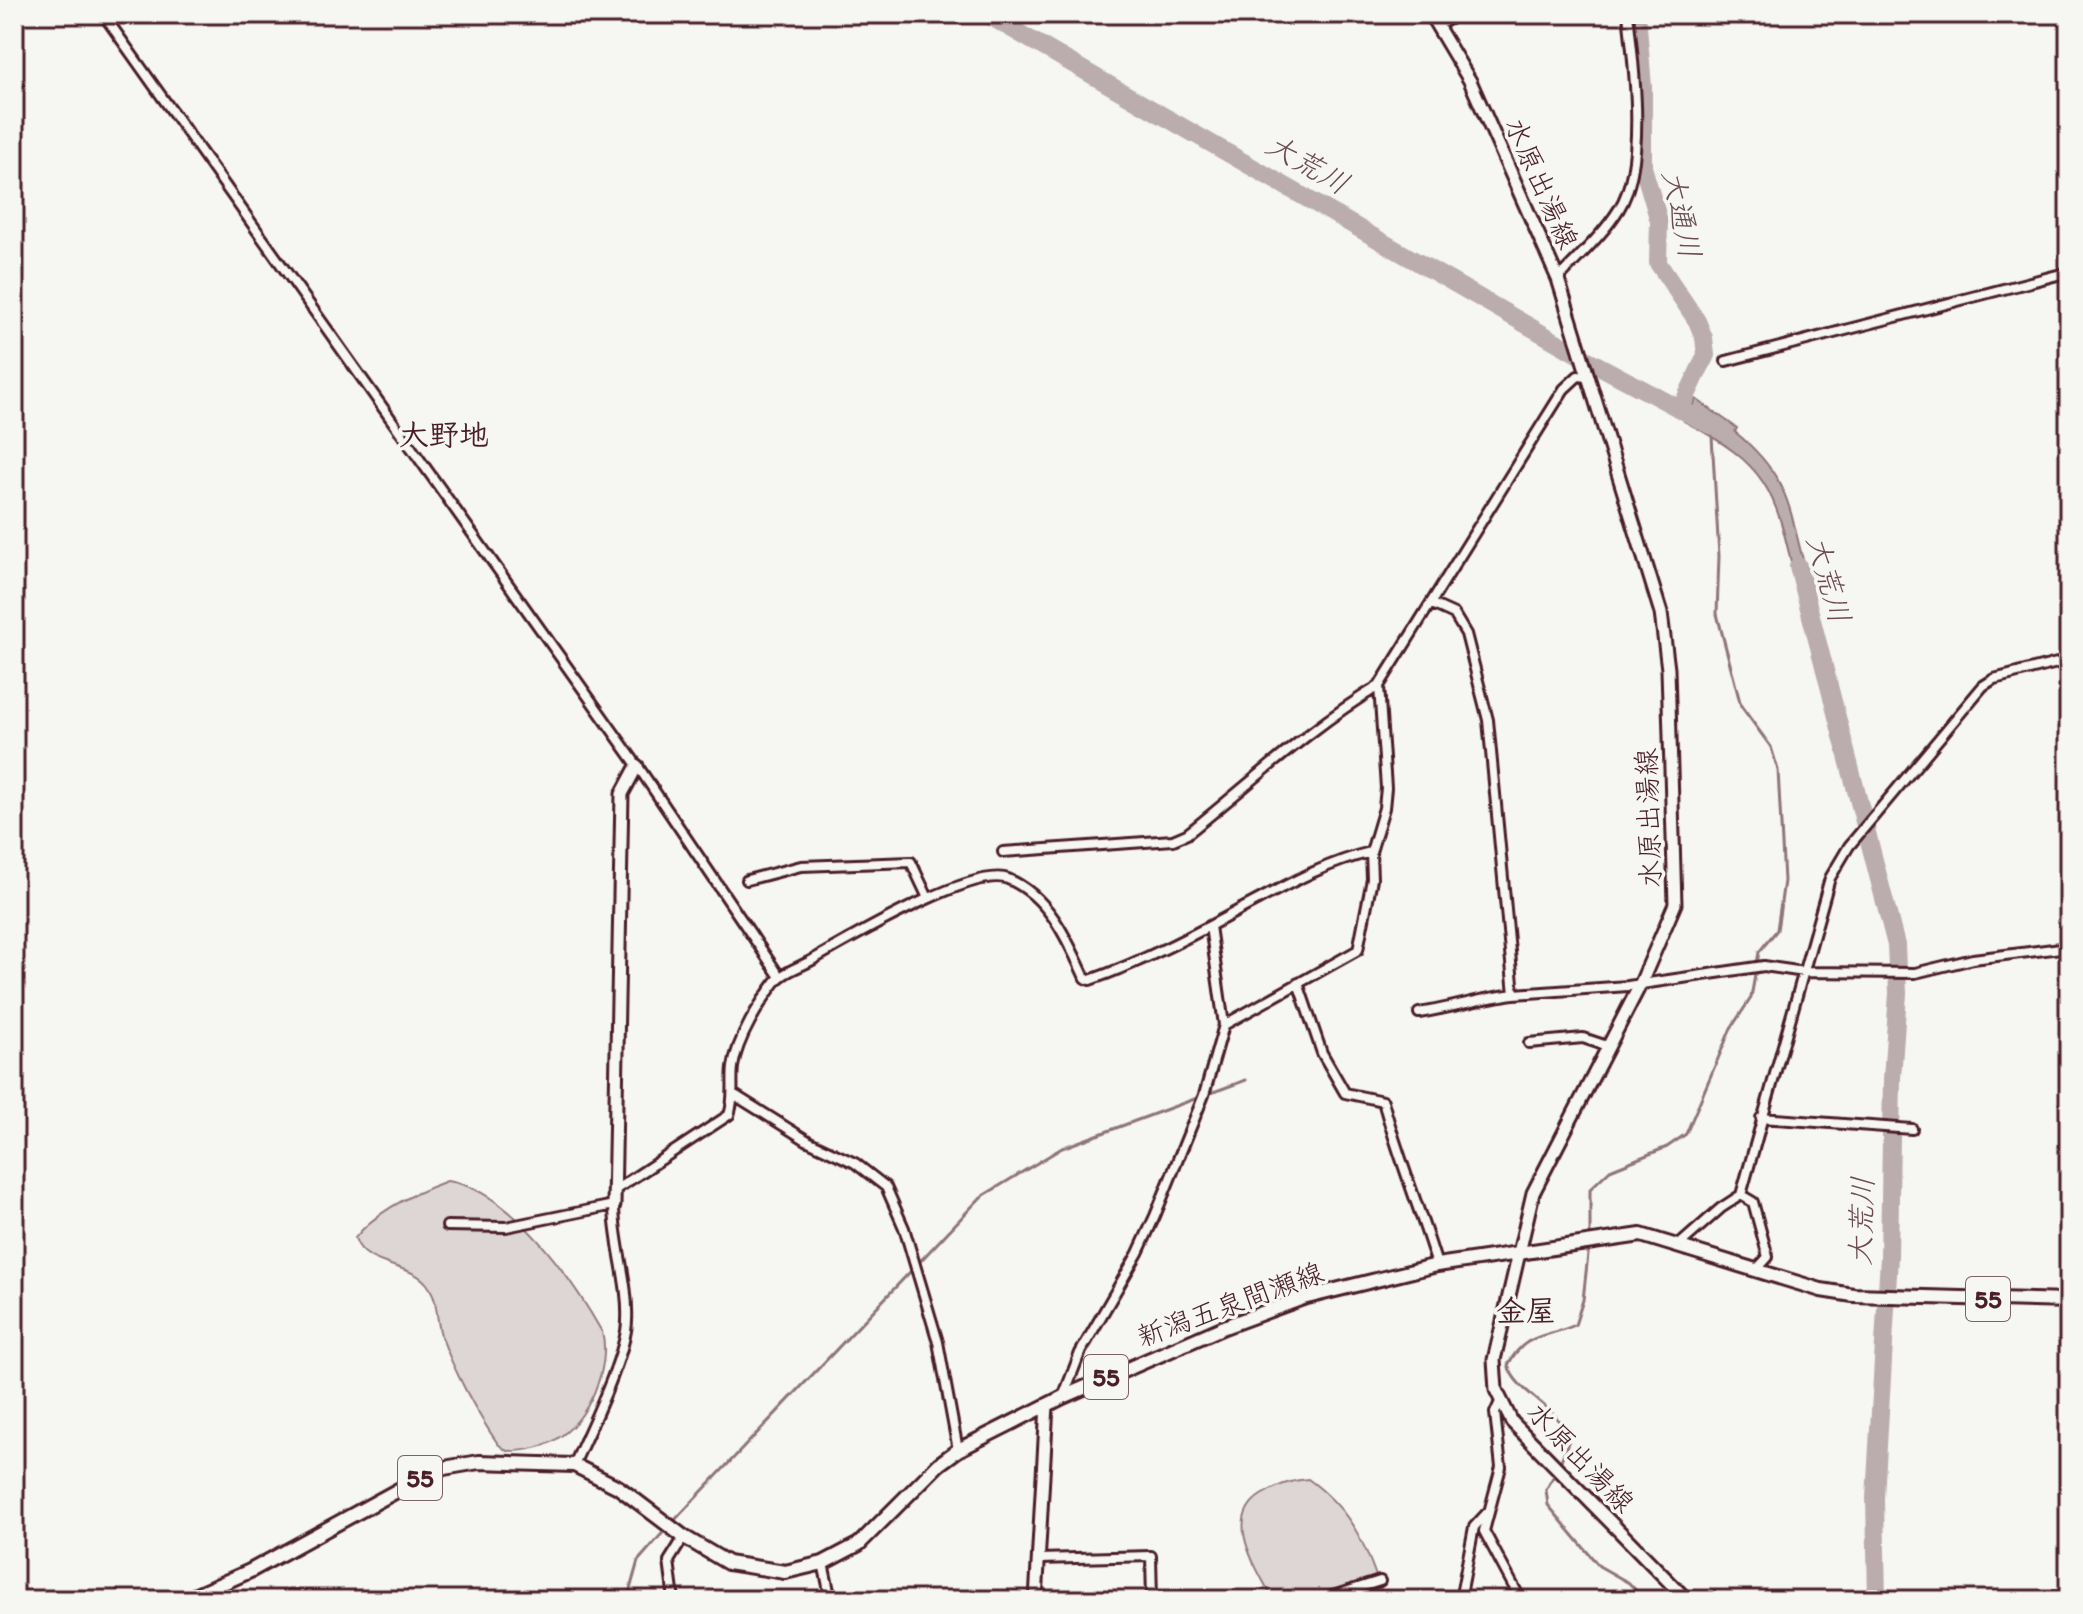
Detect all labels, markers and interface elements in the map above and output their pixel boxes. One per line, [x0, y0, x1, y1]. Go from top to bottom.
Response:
street label: 水原出湯線 [1498, 112, 1586, 254]
water label: 大荒川 [1260, 125, 1356, 203]
water label: 大通川 [1655, 166, 1709, 262]
district label: 大野地 [399, 416, 489, 453]
water label: 大荒川 [1799, 531, 1859, 627]
street label: 水原出湯線 [1629, 747, 1667, 889]
water label: 大荒川 [1841, 1175, 1881, 1267]
street label: 新潟五泉間瀬線 [1132, 1255, 1328, 1353]
road number: 55 [1966, 1277, 2010, 1321]
district label: 金屋 [1496, 1292, 1556, 1329]
road number: 55 [1084, 1355, 1128, 1399]
street label: 水原出湯線 [1520, 1395, 1642, 1519]
road number: 55 [398, 1456, 442, 1500]

